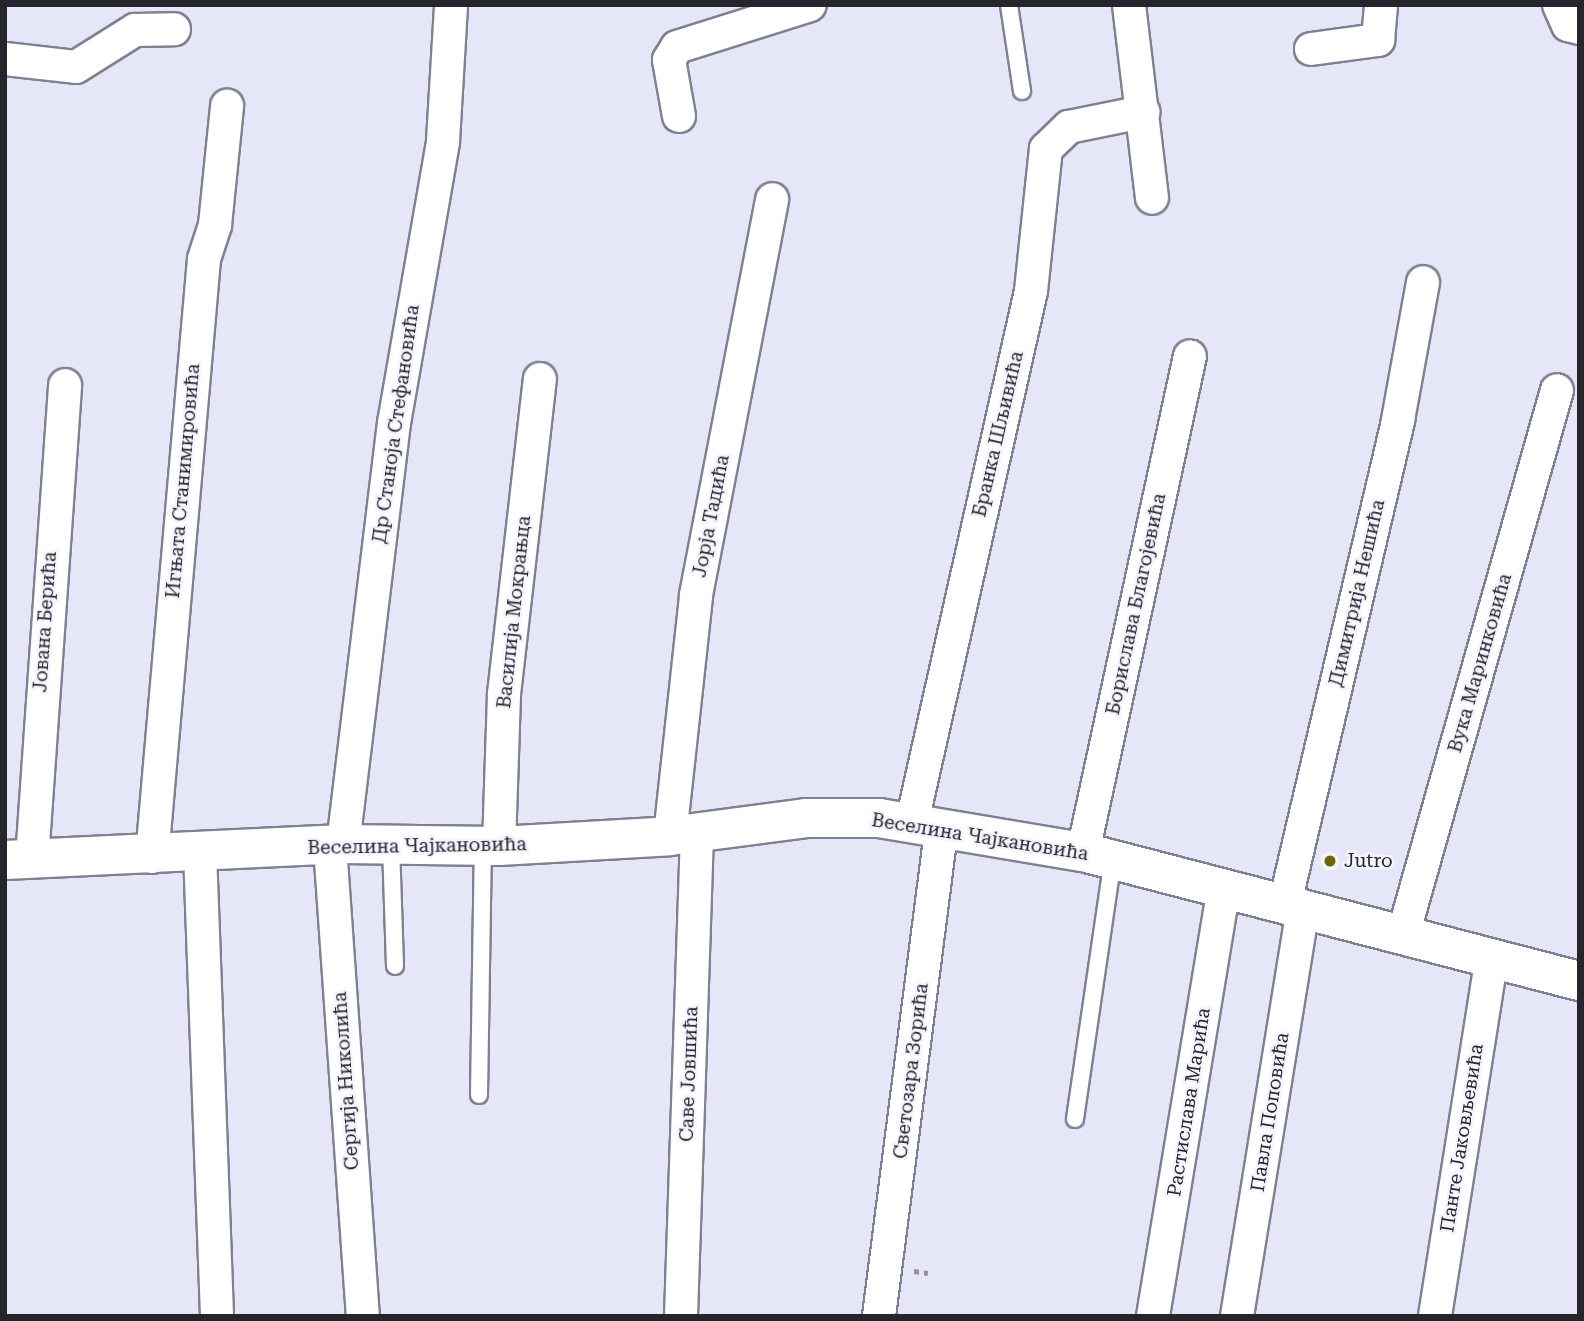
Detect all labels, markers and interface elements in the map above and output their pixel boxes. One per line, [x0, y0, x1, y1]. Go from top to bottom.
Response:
street label: Др Станоја Стефановића [368, 303, 424, 545]
street label: Бранка Шљивића [968, 349, 1028, 519]
street label: Игњата Станимировића [161, 363, 205, 599]
street label: Јорја Тадића [688, 453, 734, 579]
street label: Борислава Благојевића [1101, 491, 1171, 717]
street label: Димитрија Нешића [1324, 497, 1390, 689]
street label: Василија Мокрањца [493, 514, 535, 710]
street label: Јована Берића [29, 551, 61, 693]
street label: Вука Маринковића [1443, 571, 1517, 755]
street label: Веселина Чајкановића [870, 809, 1090, 865]
street label: Веселина Чајкановића [307, 833, 527, 859]
place label: Jutro [1344, 850, 1393, 872]
marker: Jutro [1322, 853, 1338, 869]
street label: Светозара Зорића [889, 982, 933, 1160]
street label: Сергија Николића [328, 991, 364, 1171]
street label: Саве Јовшића [675, 1006, 703, 1142]
street label: Растислава Марића [1163, 1006, 1215, 1198]
street label: Павла Поповића [1246, 1031, 1294, 1193]
street label: Панте Јаковљевића [1436, 1042, 1488, 1234]

